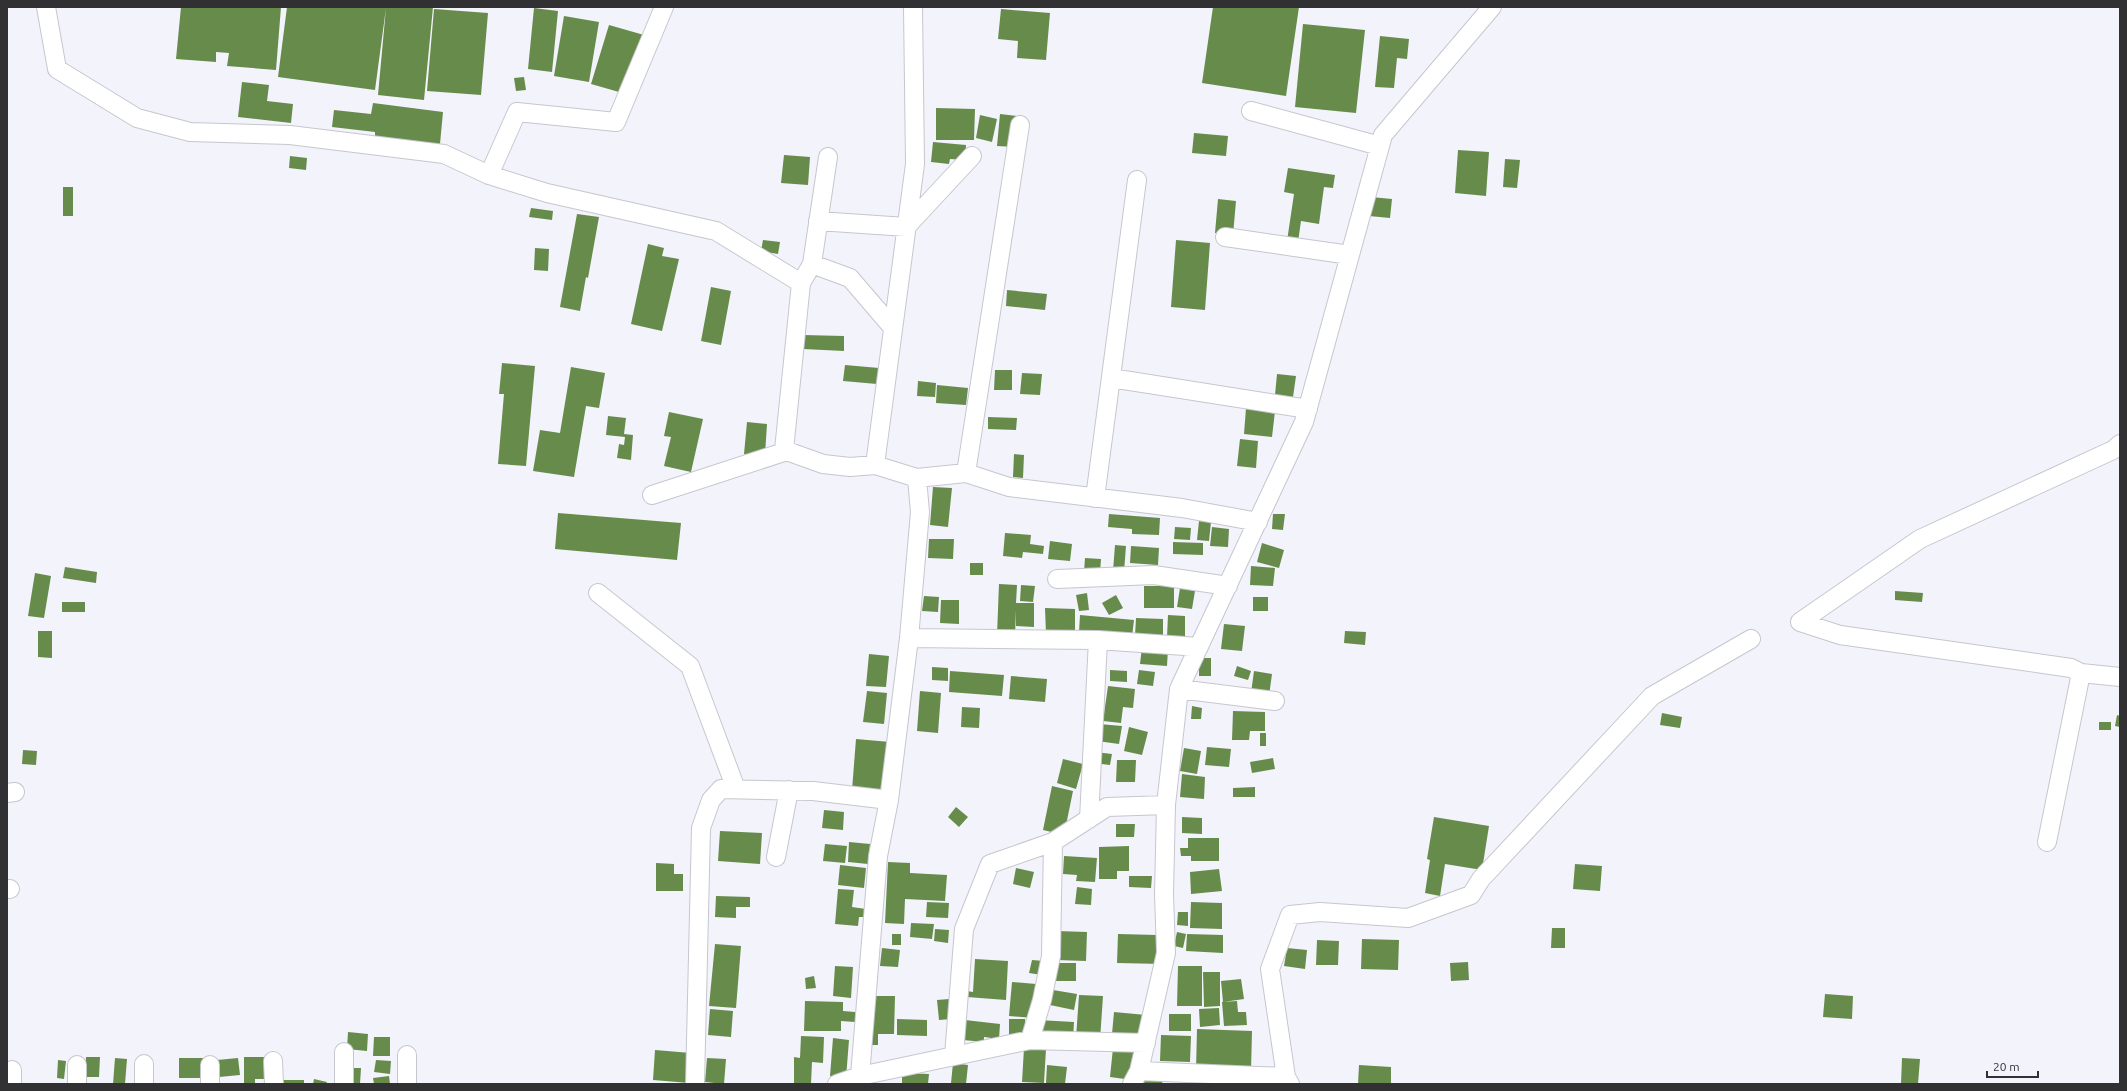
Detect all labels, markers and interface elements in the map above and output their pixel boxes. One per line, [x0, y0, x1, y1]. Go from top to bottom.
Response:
scale bar [1987, 1053, 2038, 1079]
text: 20 m [1993, 1060, 2020, 1073]

